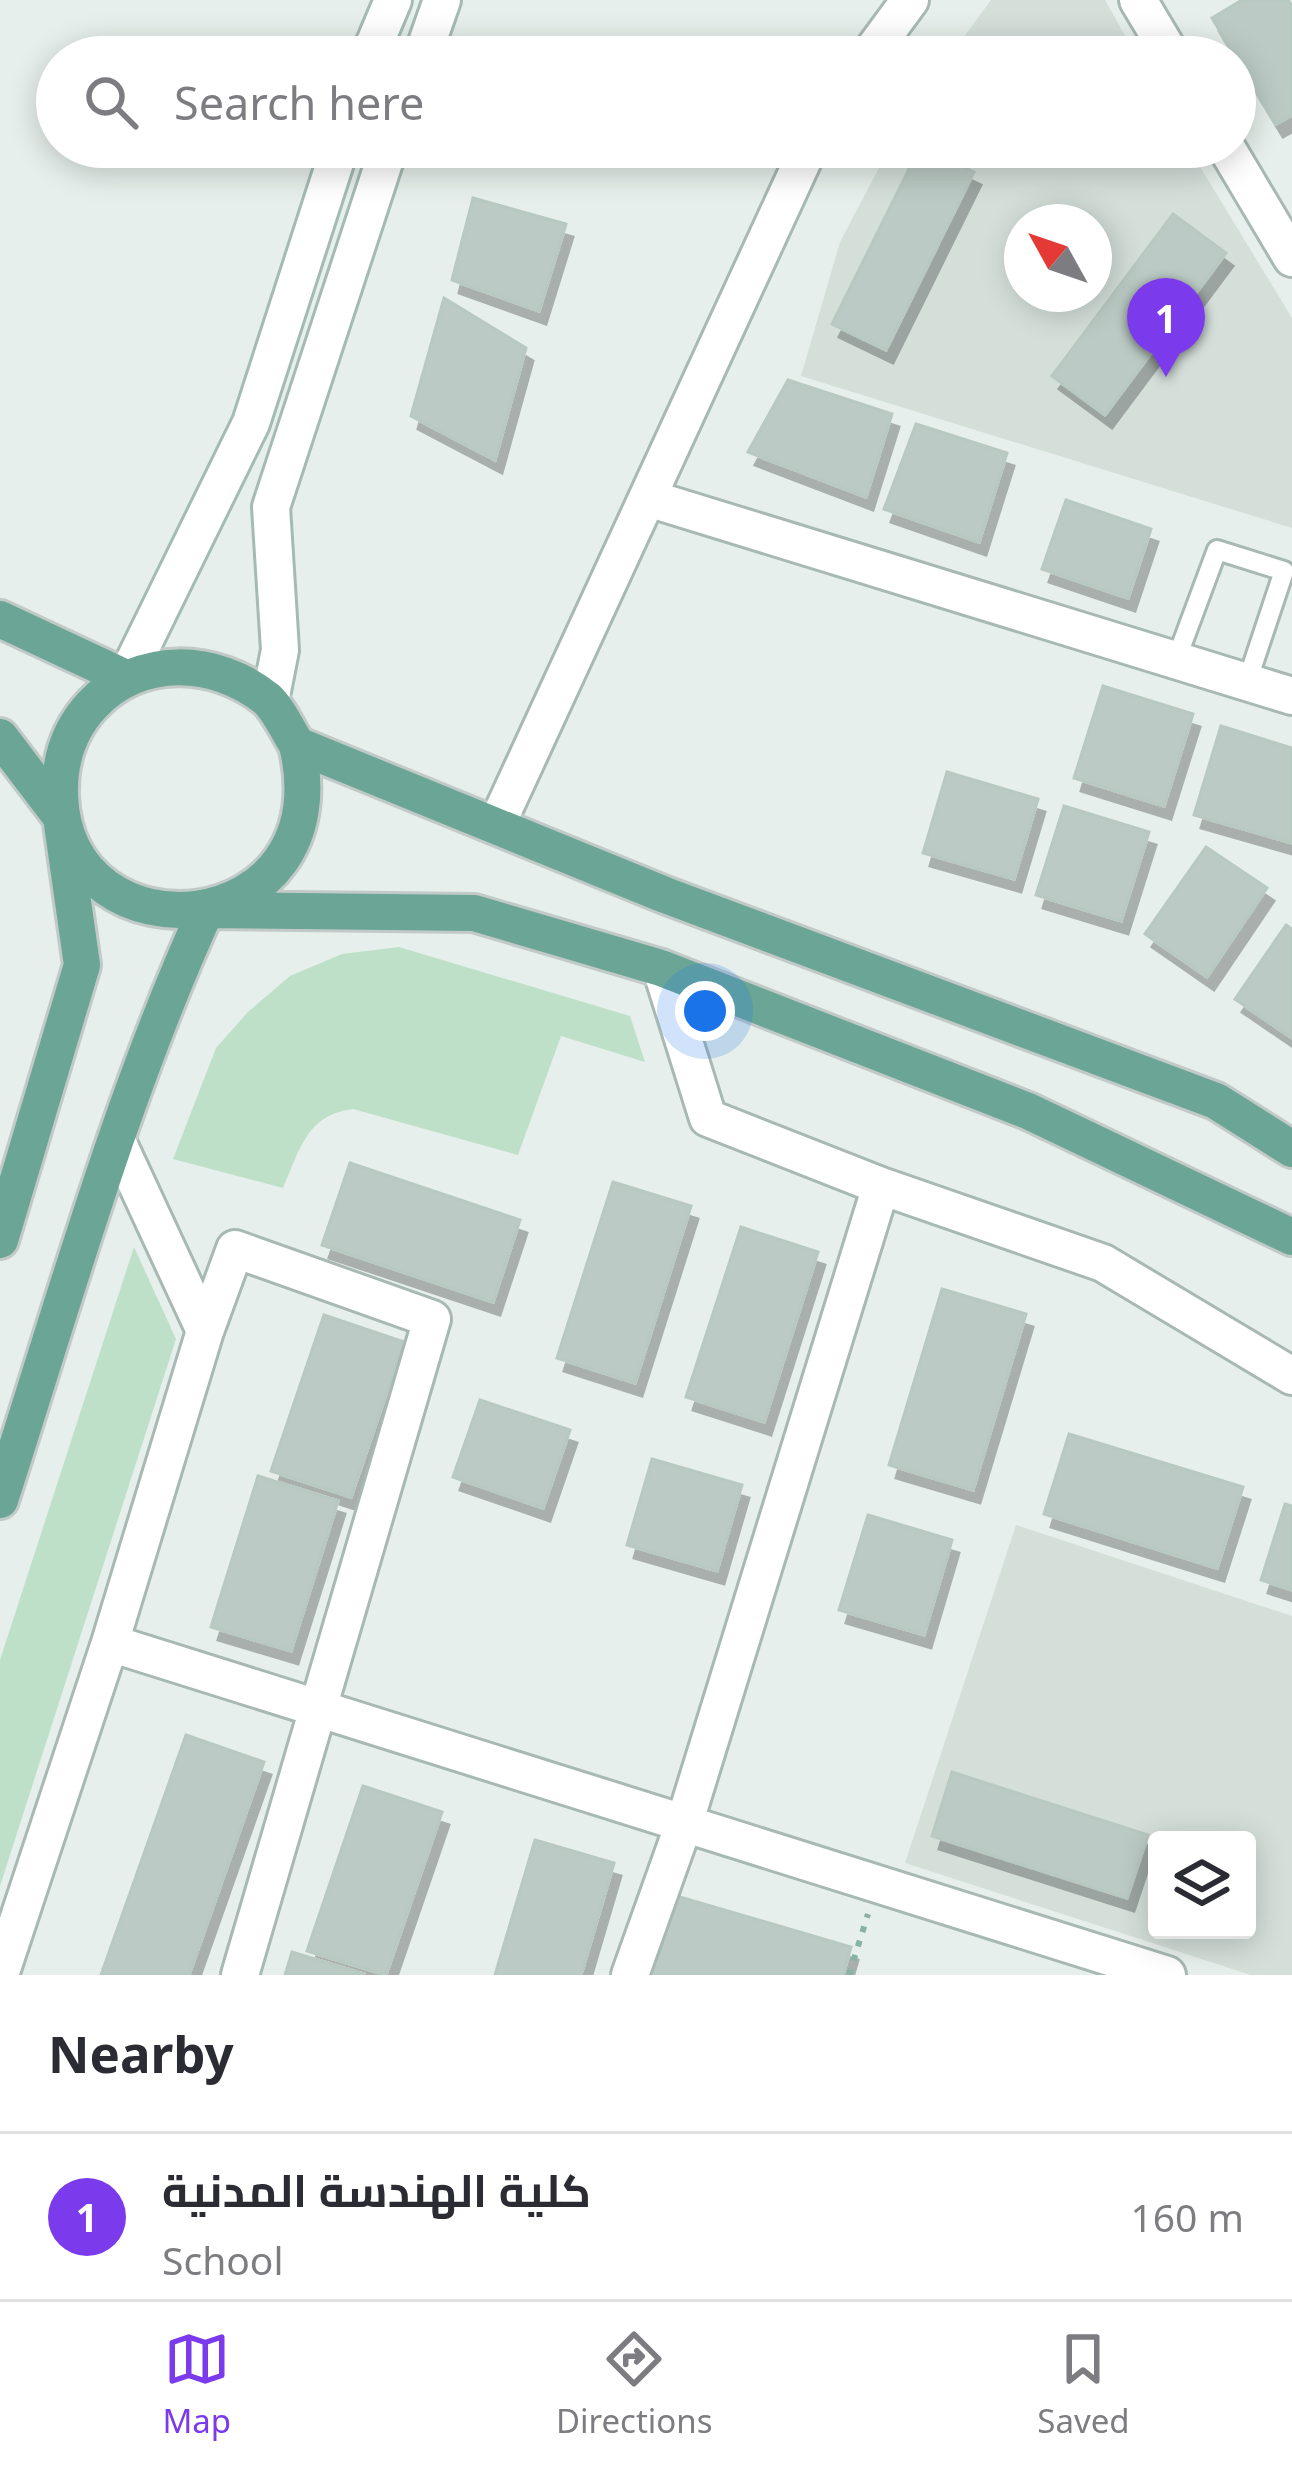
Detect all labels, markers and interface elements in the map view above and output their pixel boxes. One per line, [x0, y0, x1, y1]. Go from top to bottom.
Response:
search box [36, 36, 1256, 168]
icon: search [78, 69, 144, 135]
text: Search here [174, 72, 424, 133]
north arrow [1004, 204, 1112, 312]
pin: 1 [1127, 278, 1205, 377]
your location [675, 981, 735, 1041]
map controls [1148, 1831, 1256, 1939]
button: layers [1148, 1831, 1256, 1939]
text: Nearby [48, 2018, 234, 2088]
text: كلية الهندسة المدنية [162, 2159, 591, 2220]
text: 1 [76, 2190, 98, 2243]
text: 160 m [1130, 2190, 1244, 2243]
text: School [162, 2233, 284, 2286]
tab: Map [162, 2326, 231, 2443]
tab: Directions [556, 2326, 713, 2443]
tab: Saved [1037, 2326, 1130, 2443]

